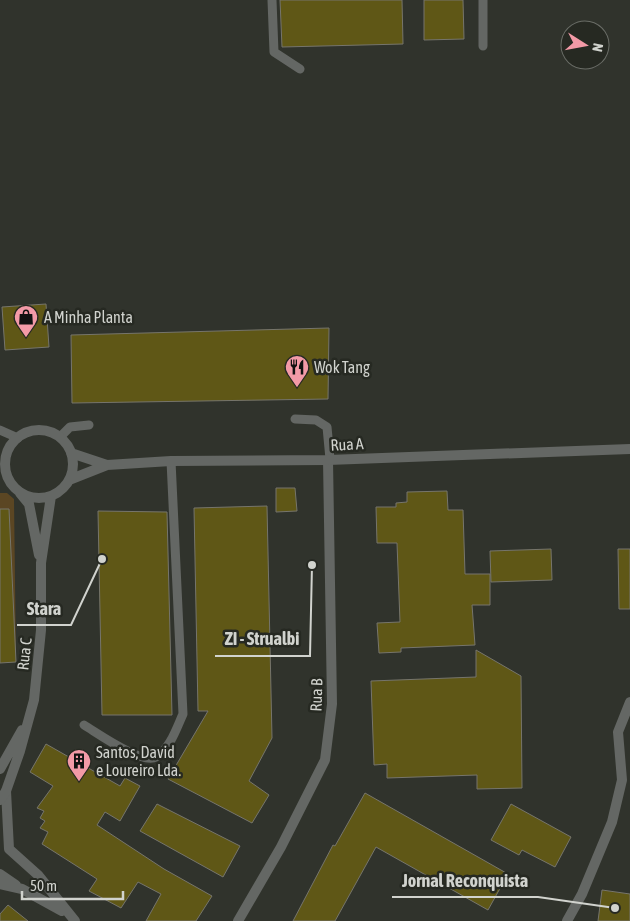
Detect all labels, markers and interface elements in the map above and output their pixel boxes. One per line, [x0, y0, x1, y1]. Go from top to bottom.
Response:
north arrow [560, 20, 610, 70]
text: N [589, 42, 606, 53]
shop icon: A Minha Planta [13, 304, 39, 338]
place label: A Minha Planta [44, 308, 133, 326]
restaurant icon: Wok Tang [284, 354, 310, 388]
place label: Wok Tang [314, 358, 370, 377]
street label: Rua A [330, 434, 364, 454]
callout: Stara [17, 592, 71, 625]
text: Stara [27, 598, 61, 619]
callout: ZI - Strualbi [215, 623, 310, 656]
text: ZI - Strualbi [225, 628, 299, 649]
street label: Rua C [13, 637, 35, 671]
street label: Rua B [306, 678, 326, 712]
place label: Santos, David e Loureiro Lda. [96, 743, 181, 779]
building icon: Santos, David e Loureiro Lda. [66, 748, 92, 782]
callout: Jornal Reconquista [392, 864, 538, 897]
scale bar [22, 868, 124, 900]
text: Jornal Reconquista [401, 870, 528, 891]
text: 50 m [30, 877, 57, 894]

